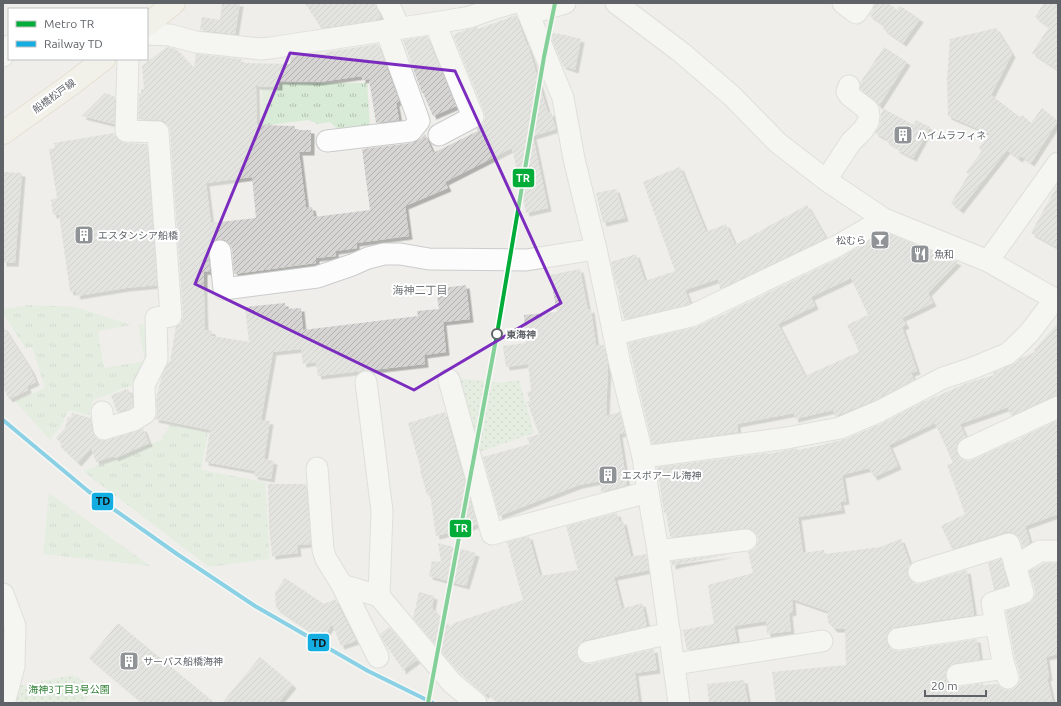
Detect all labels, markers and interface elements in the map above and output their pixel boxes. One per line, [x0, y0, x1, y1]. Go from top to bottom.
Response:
legend [8, 8, 148, 60]
text: Metro TR [44, 17, 95, 30]
text: Railway TD [44, 37, 103, 50]
street label: 船橋松戸線 [31, 77, 77, 115]
building icon: ハイムラフィネ [892, 124, 914, 146]
place label: ハイムラフィネ [917, 130, 986, 141]
line badge: TR [512, 168, 535, 188]
text: TR [516, 172, 530, 184]
building icon: エスタンシア船橋 [73, 224, 95, 246]
bar icon: 松むら [869, 229, 891, 251]
place label: エスタンシア船橋 [98, 230, 178, 241]
place label: 松むら [836, 235, 866, 246]
restaurant icon: 魚和 [909, 243, 931, 265]
place label: 魚和 [934, 249, 954, 260]
district label: 海神二丁目 [393, 284, 448, 296]
marker: 東海神 [491, 328, 503, 340]
place label: 東海神 [506, 329, 536, 340]
building icon: エスポアール海神 [597, 464, 619, 486]
place label: エスポアール海神 [622, 470, 701, 481]
line badge: TD [91, 492, 114, 511]
text: TD [96, 495, 110, 507]
line badge: TR [449, 519, 472, 538]
text: TR [454, 522, 468, 534]
line badge: TD [307, 633, 330, 652]
text: TD [312, 637, 326, 649]
building icon: サーパス船橋海神 [118, 650, 140, 672]
place label: サーパス船橋海神 [143, 656, 223, 667]
scale bar [925, 672, 986, 698]
text: 20 m [931, 679, 958, 692]
park label: 海神3丁目3号公園 [28, 684, 110, 695]

